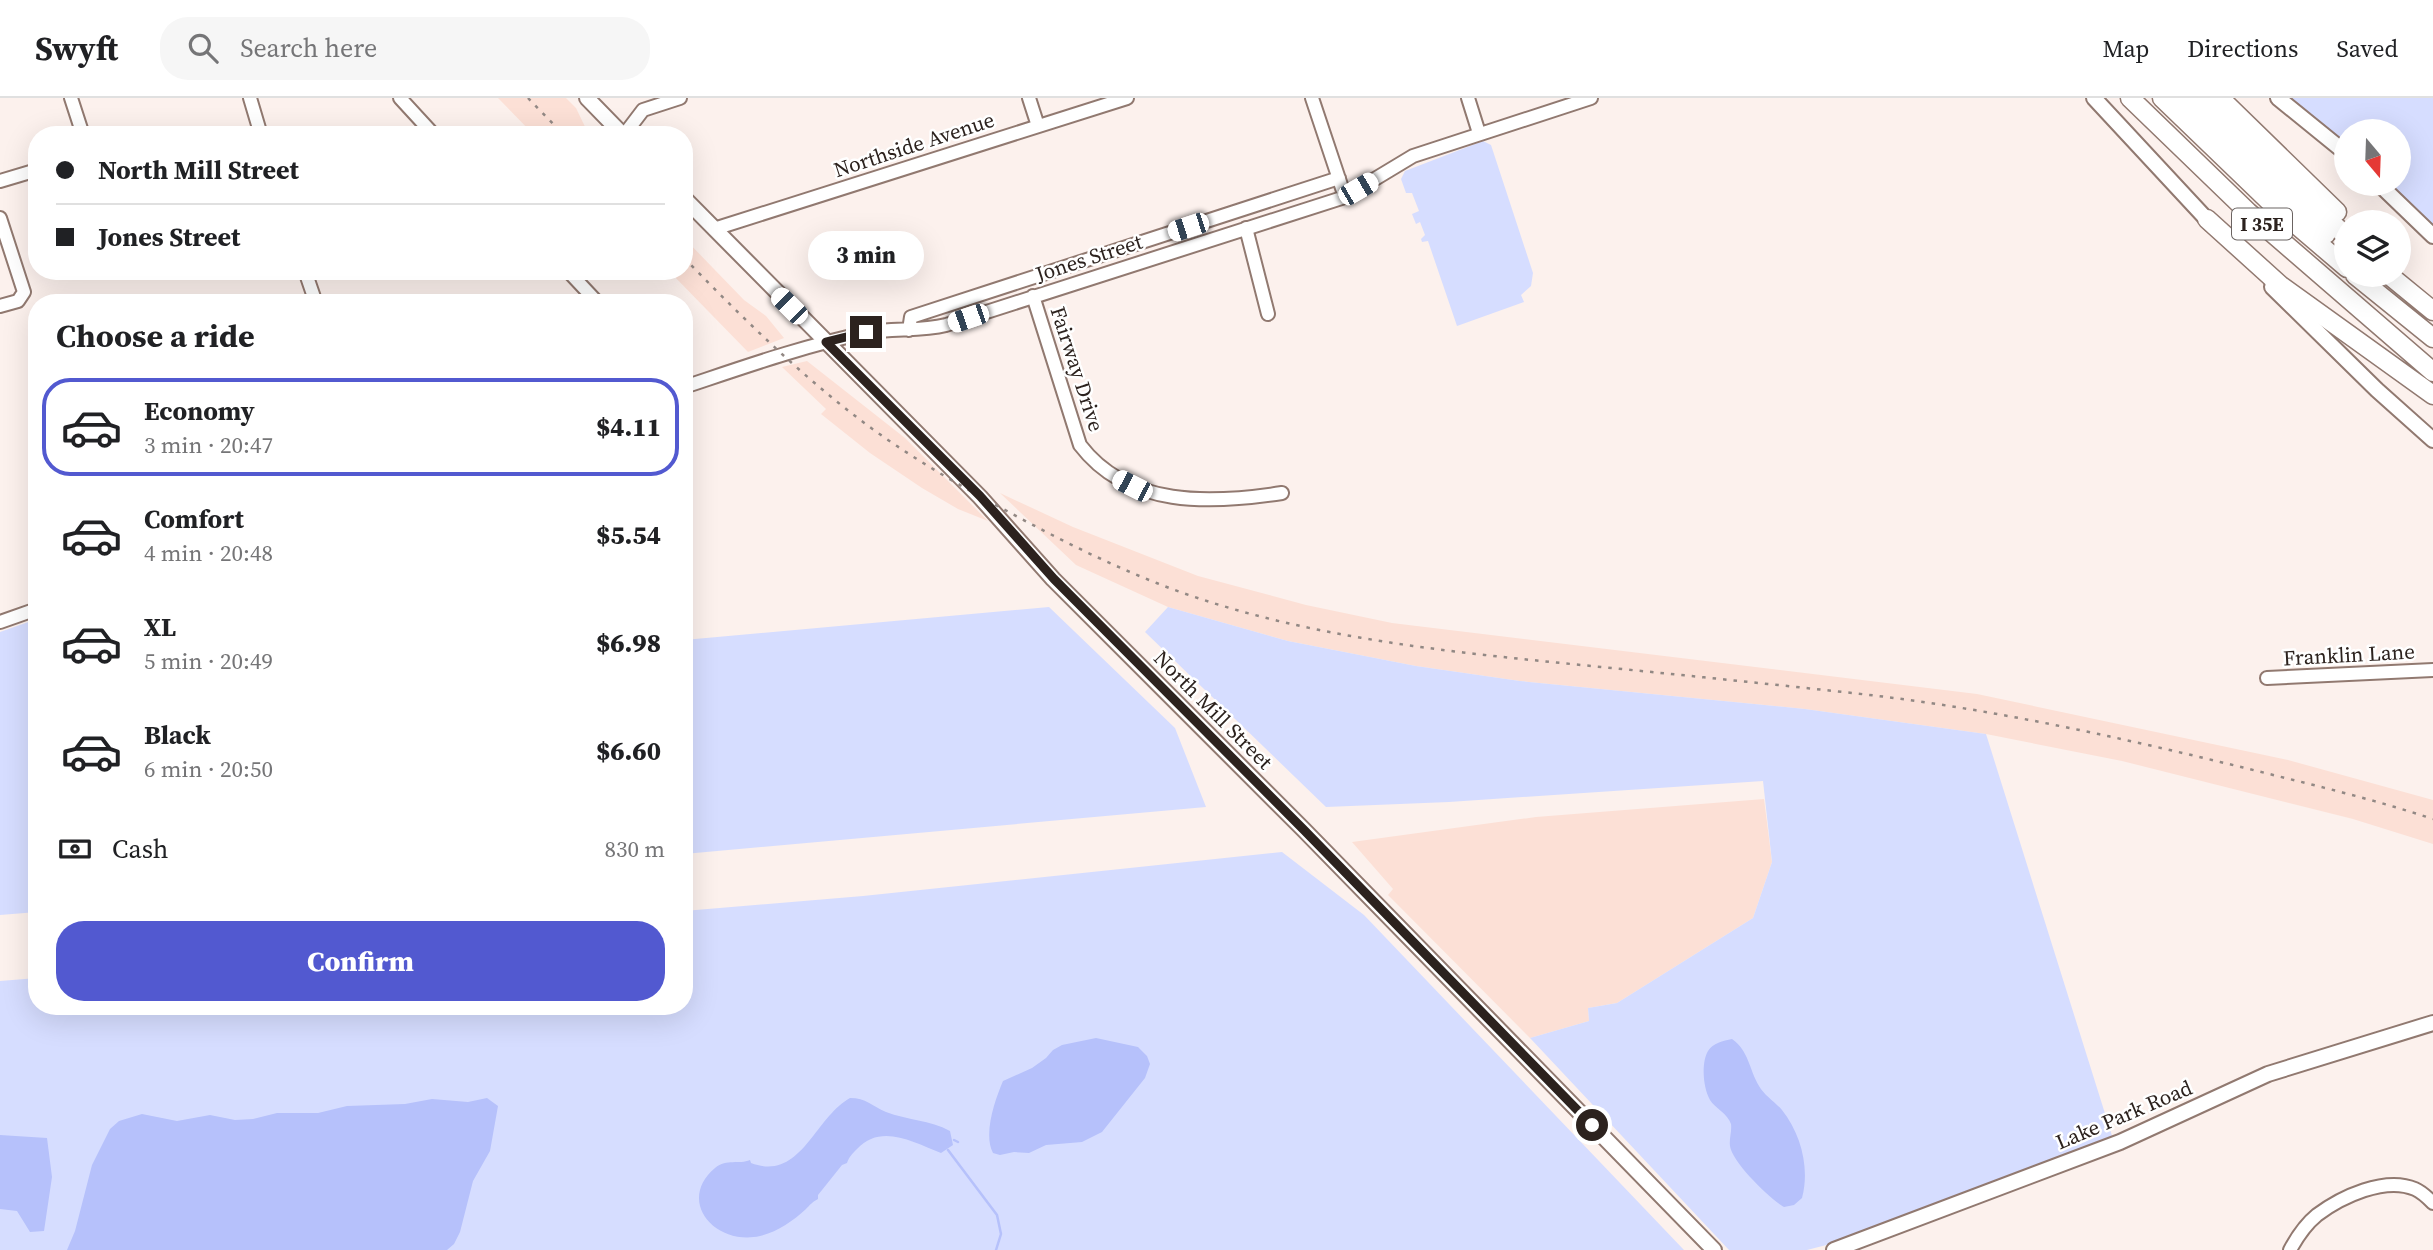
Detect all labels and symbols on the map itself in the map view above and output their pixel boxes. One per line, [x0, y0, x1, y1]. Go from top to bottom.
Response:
street label: Northside Avenue [830, 105, 998, 184]
north arrow [2334, 119, 2412, 196]
car [1335, 169, 1382, 209]
road number: I 35E [2232, 208, 2292, 240]
car [1165, 211, 1212, 243]
street label: Jones Street [1031, 227, 1146, 289]
callout: 3 min [808, 230, 924, 280]
car [767, 284, 812, 328]
car [945, 301, 992, 335]
street label: Fairway Drive [1044, 303, 1111, 435]
route end [850, 316, 882, 348]
car [1109, 467, 1156, 505]
street label: Franklin Lane [2282, 637, 2416, 672]
street label: North Mill Street [1148, 644, 1279, 776]
street label: Lake Park Road [2051, 1073, 2196, 1156]
route start [1576, 1109, 1608, 1141]

